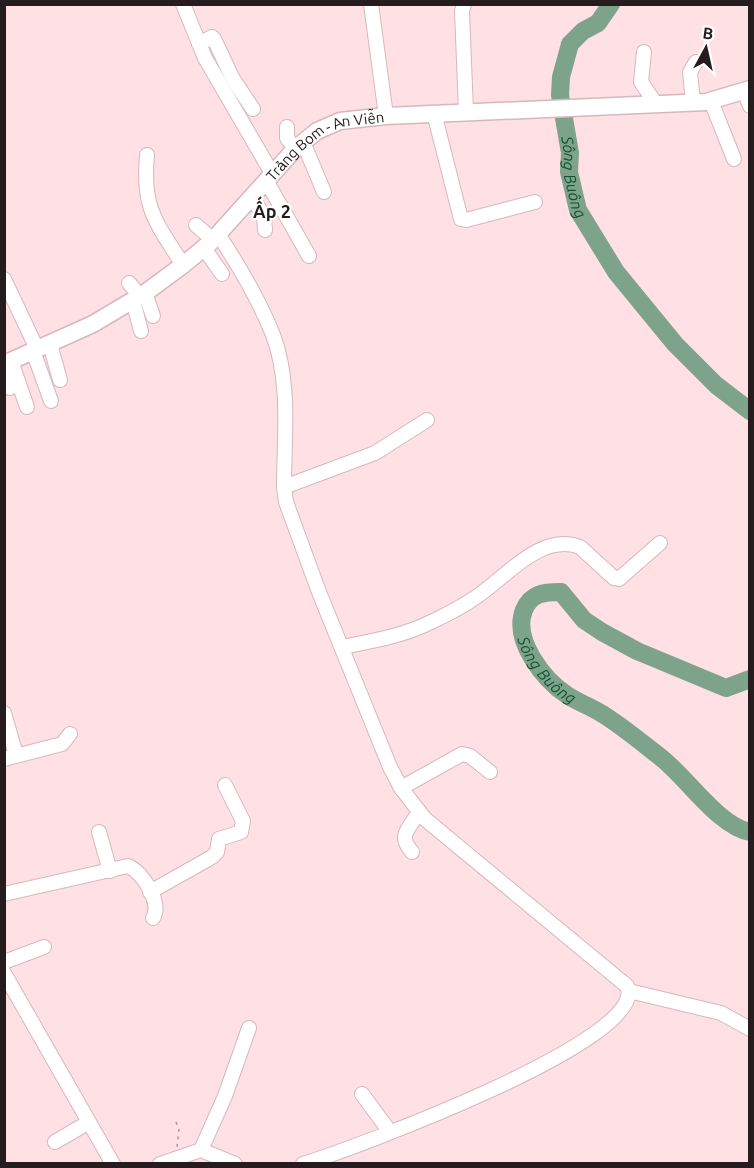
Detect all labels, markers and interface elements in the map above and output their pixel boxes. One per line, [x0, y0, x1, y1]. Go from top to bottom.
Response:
north arrow [676, 18, 736, 78]
text: B [702, 23, 715, 43]
street label: Trảng Bom - An Viễn [262, 107, 385, 184]
water label: Sông Buông [558, 134, 590, 222]
district label: Ấp 2 [253, 196, 291, 221]
water label: Sông Buông [514, 633, 579, 708]

